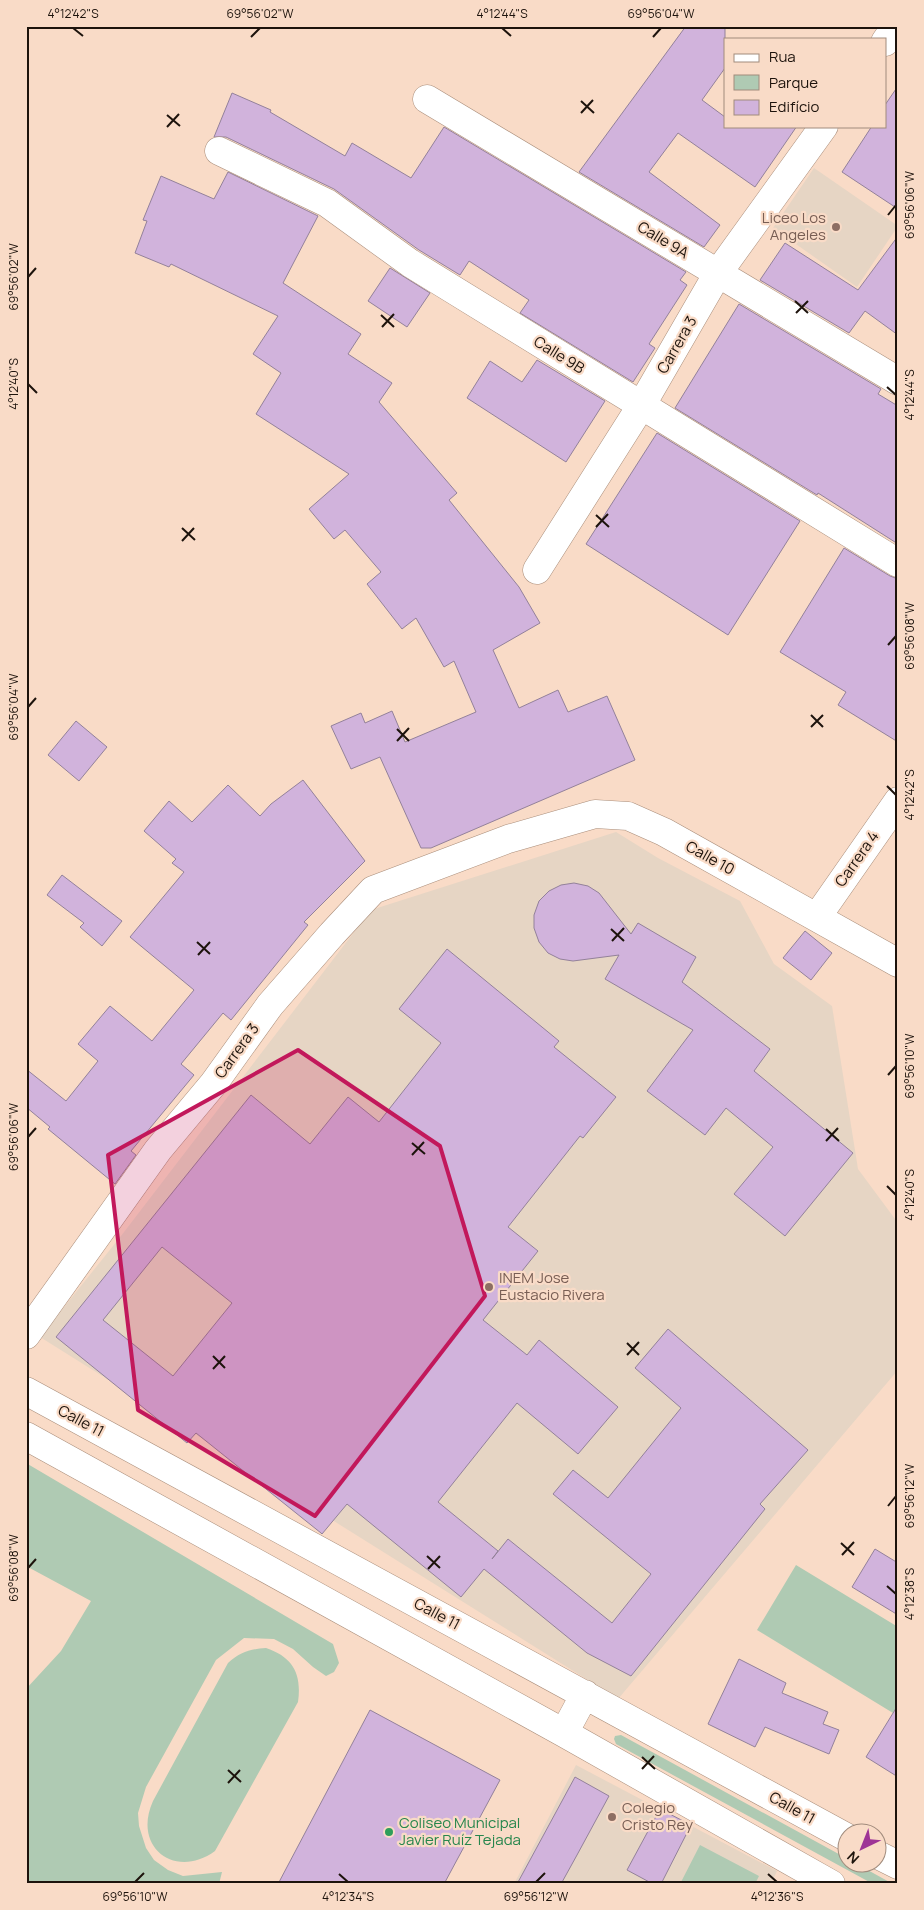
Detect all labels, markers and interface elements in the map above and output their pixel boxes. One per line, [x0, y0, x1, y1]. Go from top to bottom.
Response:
text: 4°12'42"S [47, 5, 99, 22]
text: 69°56'02"W [226, 5, 294, 22]
text: 4°12'44"S [476, 5, 528, 22]
text: 69°56'04"W [627, 5, 695, 22]
legend [724, 38, 886, 128]
text: Rua [769, 46, 796, 67]
text: Parque [769, 72, 818, 93]
text: Edifício [769, 96, 820, 117]
text: 69°56'06"W [901, 170, 918, 239]
place label: Liceo Los Angeles [762, 207, 826, 245]
street label: Calle 9A [634, 216, 693, 263]
marker: Liceo Los Angeles [830, 221, 842, 233]
text: 69°56'02"W [5, 243, 22, 311]
street label: Carrera 3 [652, 312, 701, 377]
street label: Calle 9B [530, 331, 589, 378]
text: 4°12'40"S [5, 358, 22, 410]
text: 4°12'44"S [901, 369, 918, 421]
text: 69°56'08"W [901, 602, 918, 670]
text: 69°56'04"W [5, 673, 22, 741]
text: 4°12'42"S [901, 769, 918, 821]
street label: Carrera 4 [830, 826, 884, 891]
street label: Calle 10 [682, 836, 738, 880]
street label: Carrera 3 [210, 1019, 264, 1082]
text: 69°56'10"W [901, 1033, 918, 1099]
text: 69°56'06"W [5, 1102, 22, 1171]
text: 4°12'40"S [901, 1169, 918, 1221]
place label: INEM Jose Eustacio Rivera [499, 1267, 605, 1305]
marker: INEM Jose Eustacio Rivera [483, 1281, 495, 1293]
street label: Calle 11 [54, 1400, 108, 1441]
text: 69°56'12"W [901, 1463, 918, 1528]
text: 69°56'08"W [5, 1534, 22, 1602]
text: 4°12'38"S [901, 1568, 918, 1620]
street label: Calle 11 [410, 1593, 464, 1634]
street label: Calle 11 [765, 1786, 819, 1829]
place label: Colegio Cristo Rey [622, 1797, 693, 1835]
marker: Colegio Cristo Rey [606, 1811, 618, 1823]
place label: Coliseo Municipal Javier Ruíz Tejada [399, 1812, 521, 1850]
north arrow [836, 1822, 886, 1872]
marker: Coliseo Municipal Javier Ruíz Tejada [383, 1826, 395, 1838]
text: N [843, 1847, 863, 1868]
text: 69°56'10"W [102, 1888, 168, 1905]
text: 4°12'34"S [322, 1888, 374, 1905]
text: 69°56'12"W [504, 1888, 569, 1905]
text: 4°12'36"S [751, 1888, 803, 1905]

